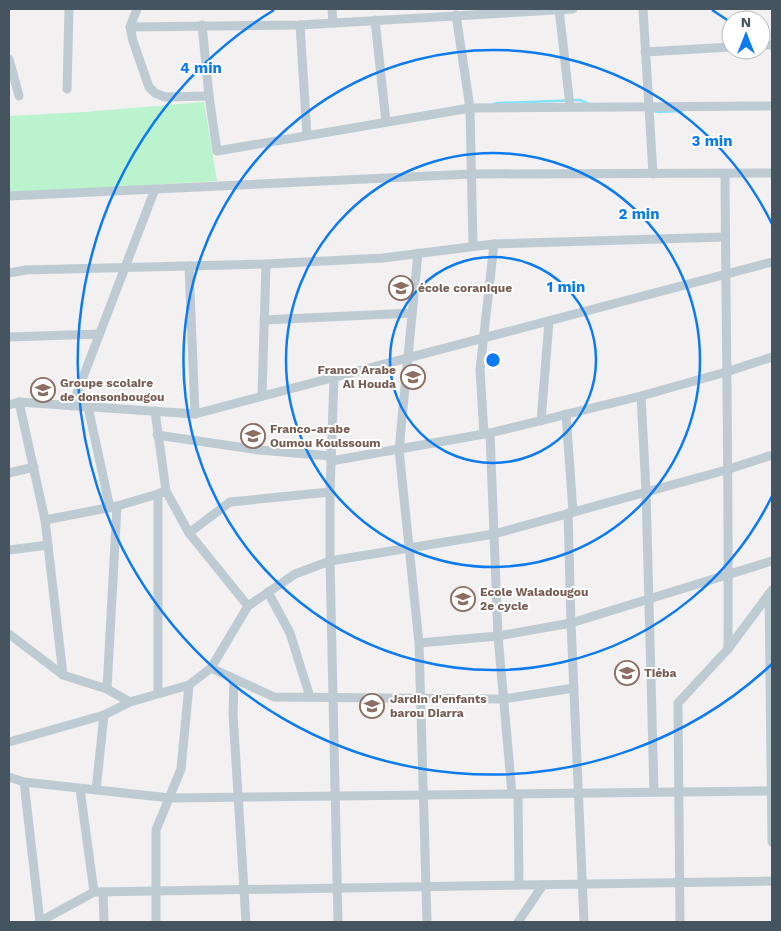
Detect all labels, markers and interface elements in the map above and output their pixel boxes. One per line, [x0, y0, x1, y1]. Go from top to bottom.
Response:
north arrow [721, 10, 771, 60]
text: N [741, 14, 751, 30]
text: 4 min [180, 59, 222, 77]
text: 3 min [692, 132, 732, 150]
text: 2 min [618, 205, 660, 223]
school or university icon: école coranique [388, 275, 414, 301]
text: 1 min [547, 278, 585, 296]
place label: école coranique [418, 281, 512, 295]
centre of rings [484, 351, 502, 369]
place label: Franco Arabe Al Houda [318, 363, 396, 391]
school or university icon: Franco Arabe Al Houda [400, 364, 426, 390]
place label: Groupe scolaire de donsonbougou [60, 376, 165, 404]
school or university icon: Groupe scolaire de donsonbougou [30, 377, 56, 403]
place label: Franco-arabe Oumou Koulssoum [270, 422, 381, 450]
school or university icon: Franco-arabe Oumou Koulssoum [240, 423, 266, 449]
place label: Ecole Waladougou 2e cycle [480, 585, 588, 613]
school or university icon: Ecole Waladougou 2e cycle [450, 586, 476, 612]
school or university icon: Tiéba [614, 660, 640, 686]
place label: Tiéba [644, 666, 677, 680]
place label: Jardin d'enfants barou Diarra [390, 692, 487, 720]
school or university icon: Jardin d'enfants barou Diarra [359, 693, 385, 719]

